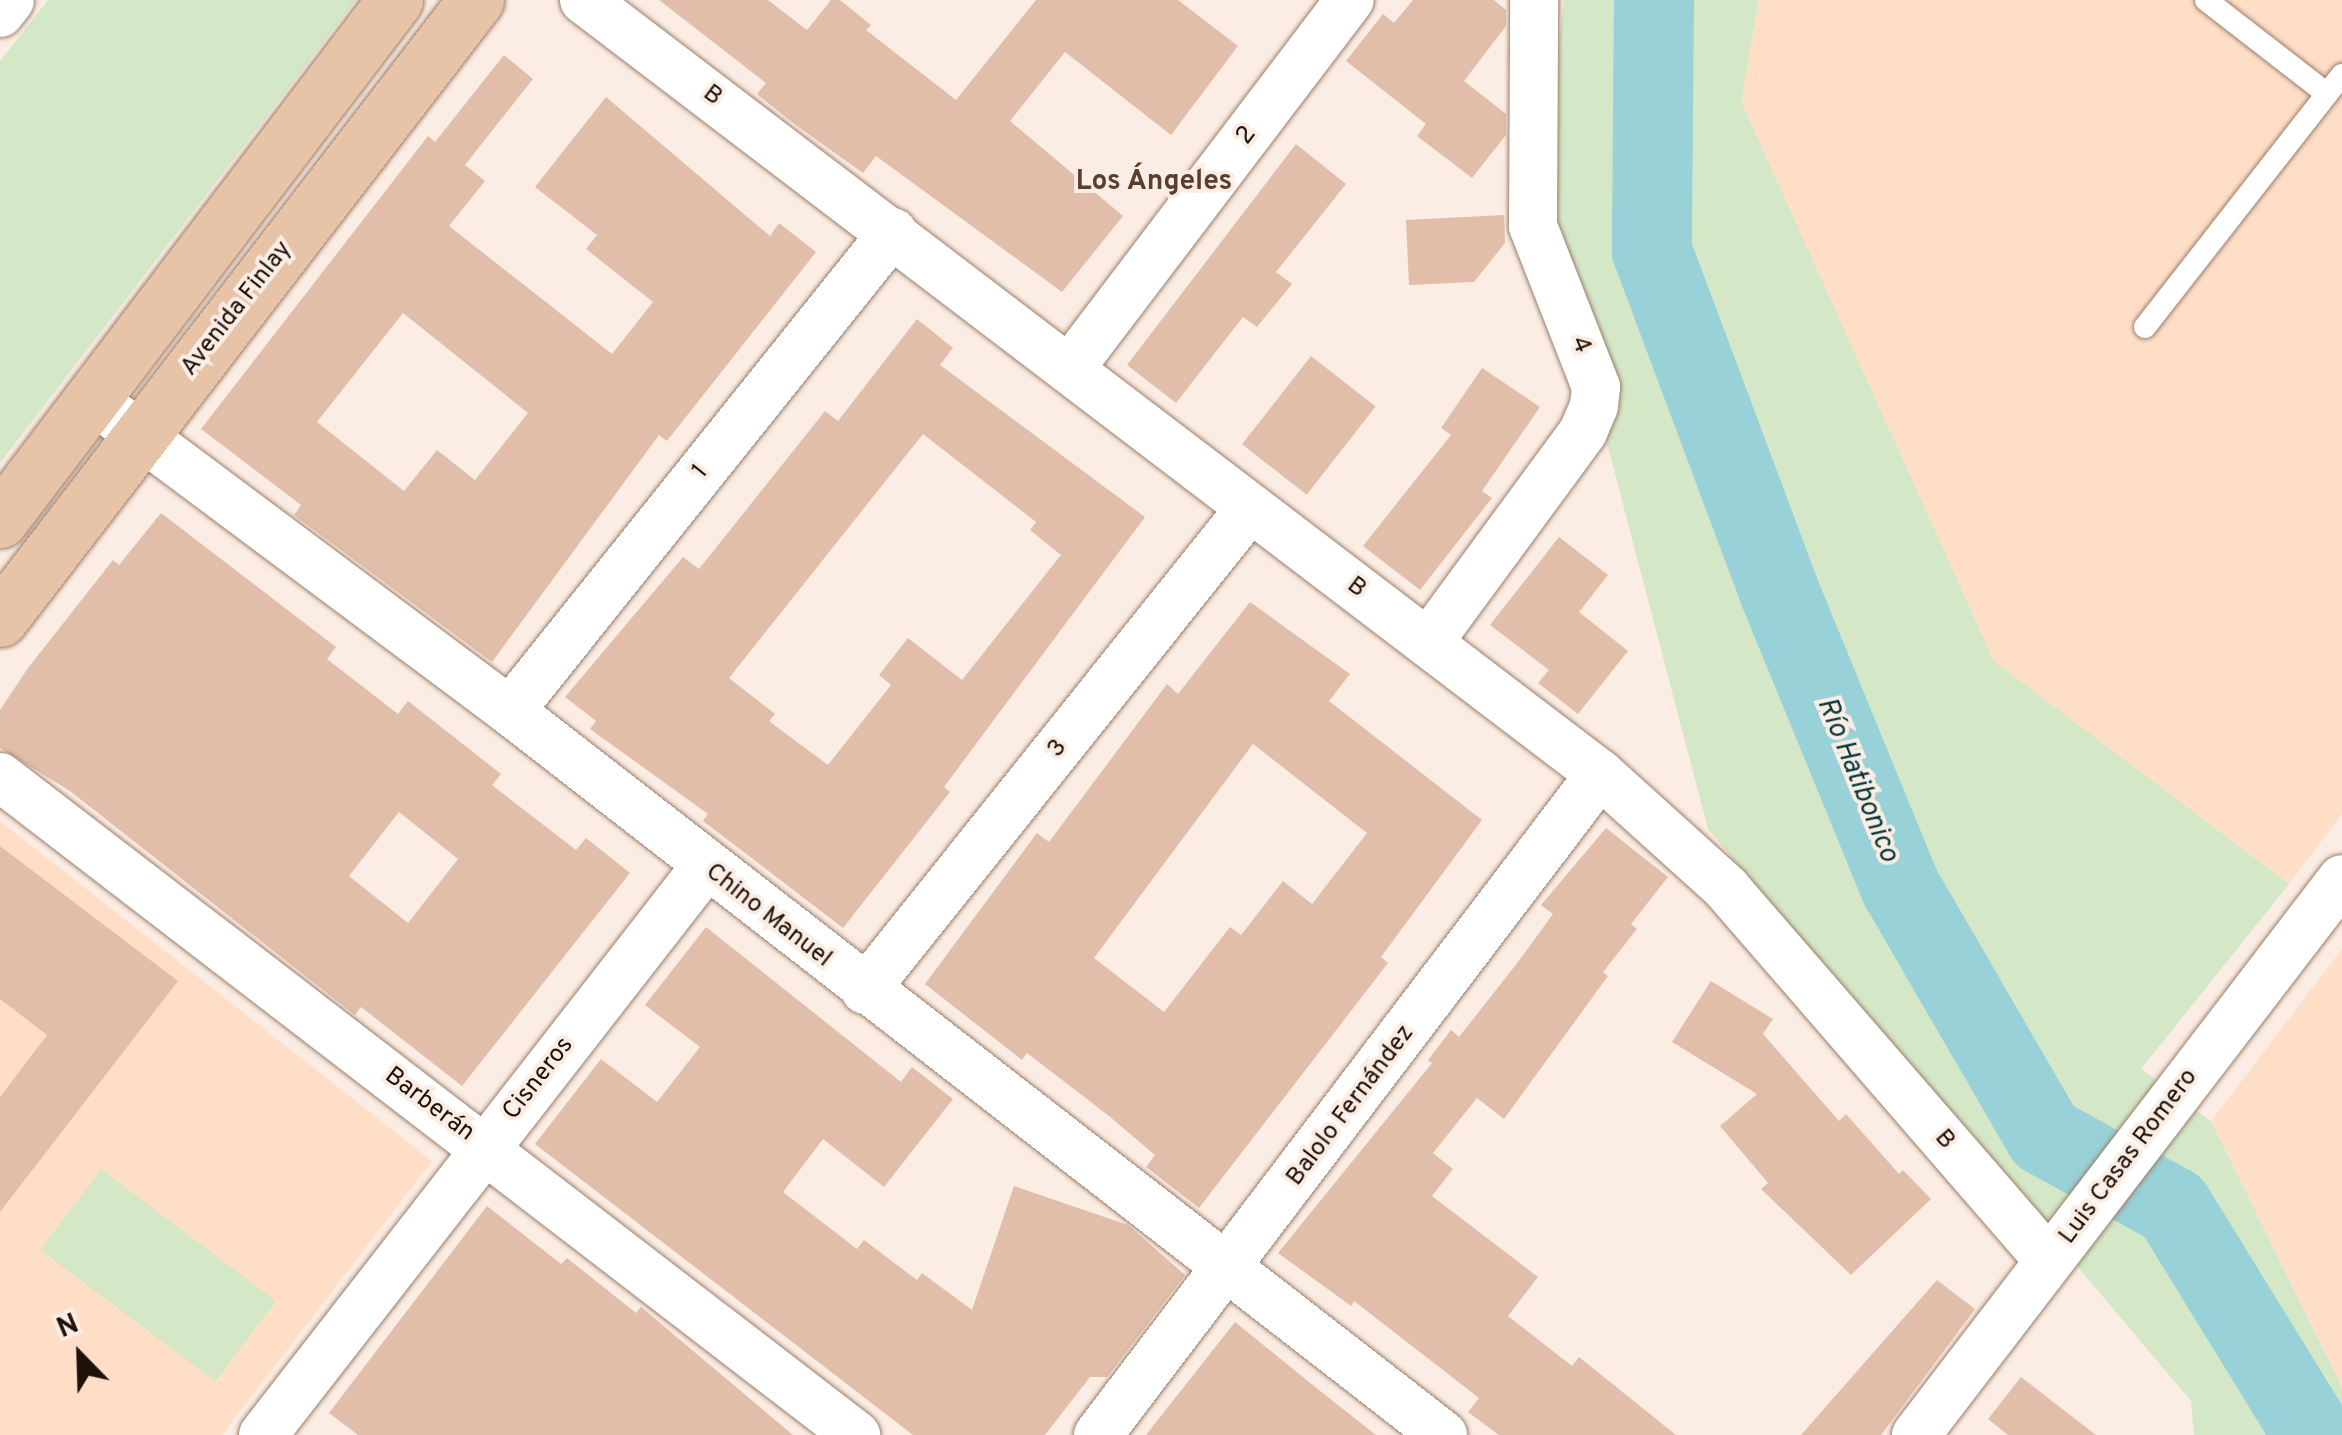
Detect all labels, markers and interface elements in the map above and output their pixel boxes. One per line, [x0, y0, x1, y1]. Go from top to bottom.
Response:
street label: B [696, 79, 728, 113]
street label: 2 [1230, 121, 1264, 151]
district label: Los Ángeles [1075, 165, 1233, 199]
street label: Avenida Finlay [175, 236, 299, 382]
street label: 4 [1563, 332, 1597, 358]
street label: 1 [686, 459, 716, 485]
street label: B [1340, 571, 1372, 605]
water label: Río Hatibonico [1809, 693, 1905, 867]
street label: 3 [1042, 734, 1074, 764]
street label: Chino Manuel [699, 857, 837, 975]
street label: Balolo Fernández [1281, 1020, 1421, 1192]
street label: Cisneros [497, 1032, 581, 1126]
street label: Barberán [378, 1061, 480, 1149]
street label: Luis Casas Romero [2053, 1063, 2205, 1251]
street label: B [1927, 1124, 1961, 1156]
north arrow [30, 1305, 130, 1405]
text: N [52, 1307, 85, 1348]

